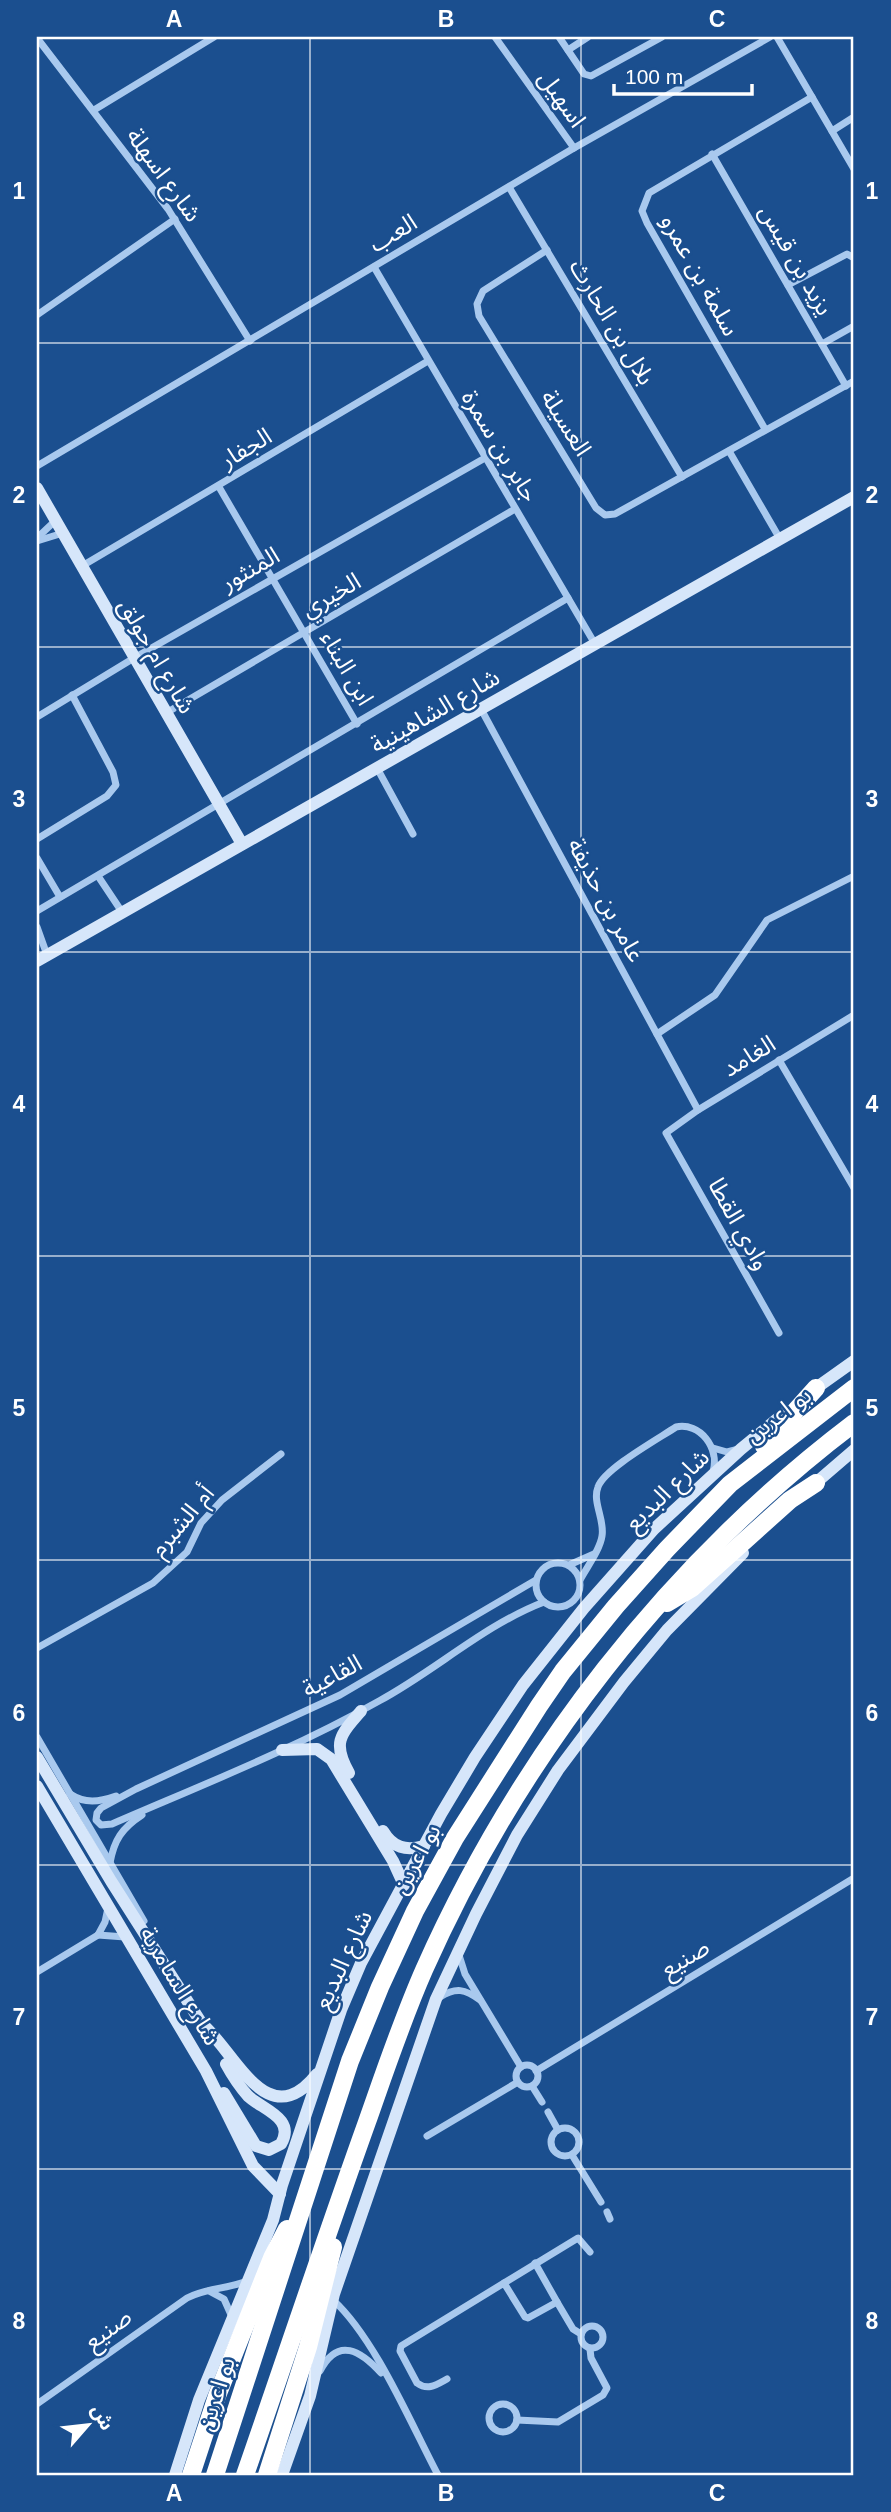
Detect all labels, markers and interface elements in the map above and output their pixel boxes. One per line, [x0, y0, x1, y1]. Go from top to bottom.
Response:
text: A [166, 6, 182, 32]
text: B [438, 6, 454, 32]
text: C [709, 6, 725, 32]
scale bar [614, 52, 753, 96]
street label: اسهيل [533, 65, 592, 132]
text: 100 m [625, 65, 683, 88]
street label: شارع اسهلة [118, 123, 207, 229]
text: 1 [13, 178, 26, 204]
text: 1 [866, 178, 879, 204]
street label: يزيد بن قيس [753, 200, 839, 320]
street label: العب [364, 208, 422, 258]
street label: سلمة بن عمرو [655, 209, 745, 341]
street label: بلال بن الحارث [564, 254, 660, 390]
street label: جابر بن سمرة [456, 385, 544, 507]
street label: العسيلة [536, 385, 597, 461]
street label: الجفار [214, 422, 277, 475]
text: 2 [13, 482, 25, 508]
text: 2 [866, 482, 878, 508]
street label: المنثور [215, 541, 284, 597]
street label: الخيري [296, 567, 368, 627]
street label: شارع ام جولق [109, 593, 201, 721]
street label: ابن البناء [315, 626, 380, 710]
street label: شارع الشاهينية [365, 663, 506, 762]
text: 3 [13, 786, 25, 812]
text: 3 [866, 786, 878, 812]
street label: عامر بن حذيفة [562, 833, 650, 967]
street label: الغامد [717, 1029, 780, 1082]
text: 4 [13, 1091, 26, 1117]
text: 4 [866, 1091, 879, 1117]
street label: وادي القطا [698, 1173, 776, 1277]
street label: بو اعرين [739, 1381, 817, 1449]
text: 5 [13, 1395, 26, 1421]
text: 5 [866, 1395, 879, 1421]
street label: شارع البديع [619, 1443, 717, 1539]
street label: أم الشبرم [143, 1478, 223, 1565]
street label: القاعية [297, 1649, 366, 1702]
text: 6 [13, 1700, 25, 1726]
text: 6 [866, 1700, 878, 1726]
street label: بو اعرين [385, 1819, 447, 1899]
street label: شارع البديع [308, 1906, 381, 2015]
street label: شارع السامرية [131, 1922, 226, 2052]
street label: صنيع [656, 1933, 716, 1986]
text: 7 [13, 2004, 25, 2030]
text: 7 [866, 2004, 878, 2030]
street label: صنيع [79, 2303, 139, 2358]
text: 8 [13, 2308, 26, 2334]
text: 8 [866, 2308, 879, 2334]
street label: بو اعرين [191, 2354, 241, 2434]
north arrow [52, 2390, 122, 2460]
text: ش [87, 2401, 118, 2434]
text: A [166, 2480, 182, 2506]
text: B [438, 2480, 454, 2506]
text: C [709, 2480, 725, 2506]

